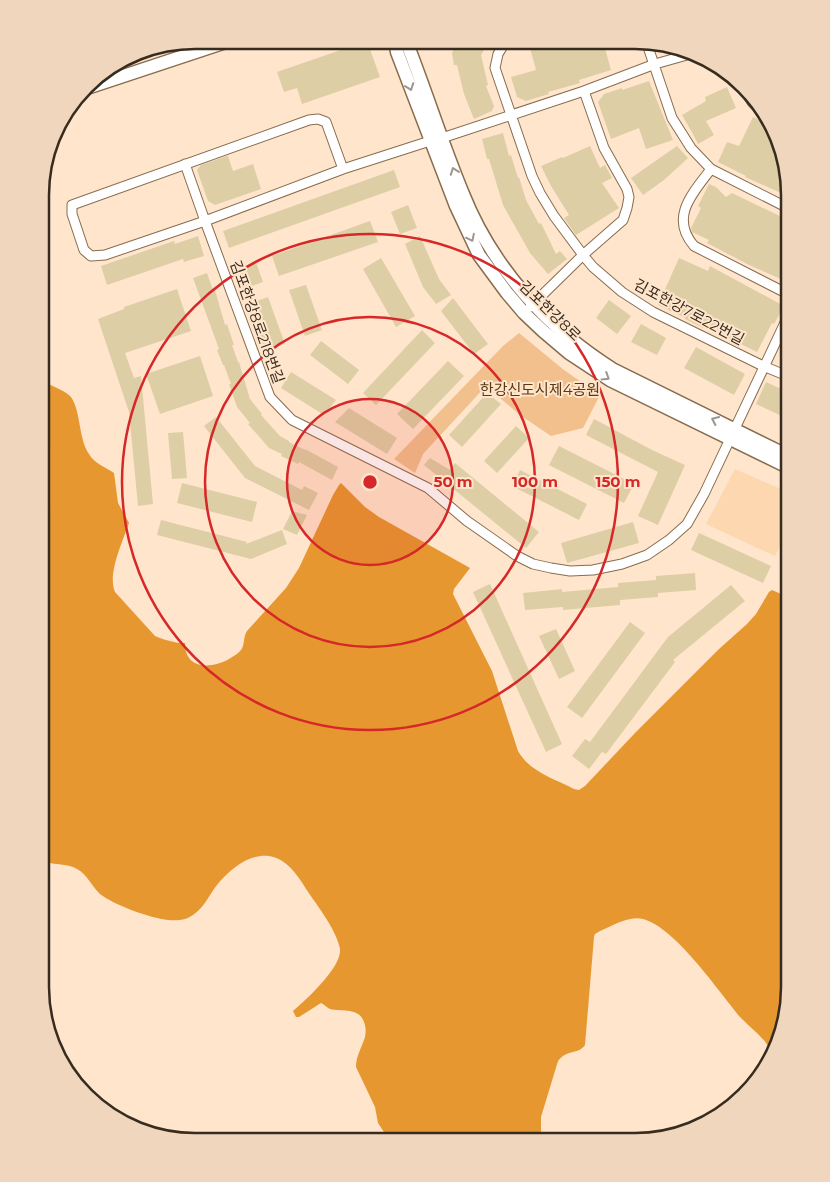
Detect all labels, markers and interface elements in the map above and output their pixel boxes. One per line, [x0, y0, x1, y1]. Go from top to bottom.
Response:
one-way arrow [404, 82, 414, 91]
one-way arrow [450, 168, 460, 176]
one-way arrow [465, 232, 475, 241]
street label: 김포한강8로218번길 [226, 258, 289, 386]
street label: 김포한강7로22번길 [631, 274, 748, 349]
street label: 김포한강8로 [515, 277, 585, 345]
one-way arrow [601, 371, 610, 381]
park label: 한강신도시제4공원 [480, 380, 600, 399]
one-way arrow [711, 416, 720, 426]
text: 50 m [433, 472, 473, 491]
text: 100 m [512, 472, 558, 491]
text: 150 m [596, 472, 640, 491]
centre of rings [361, 473, 379, 491]

